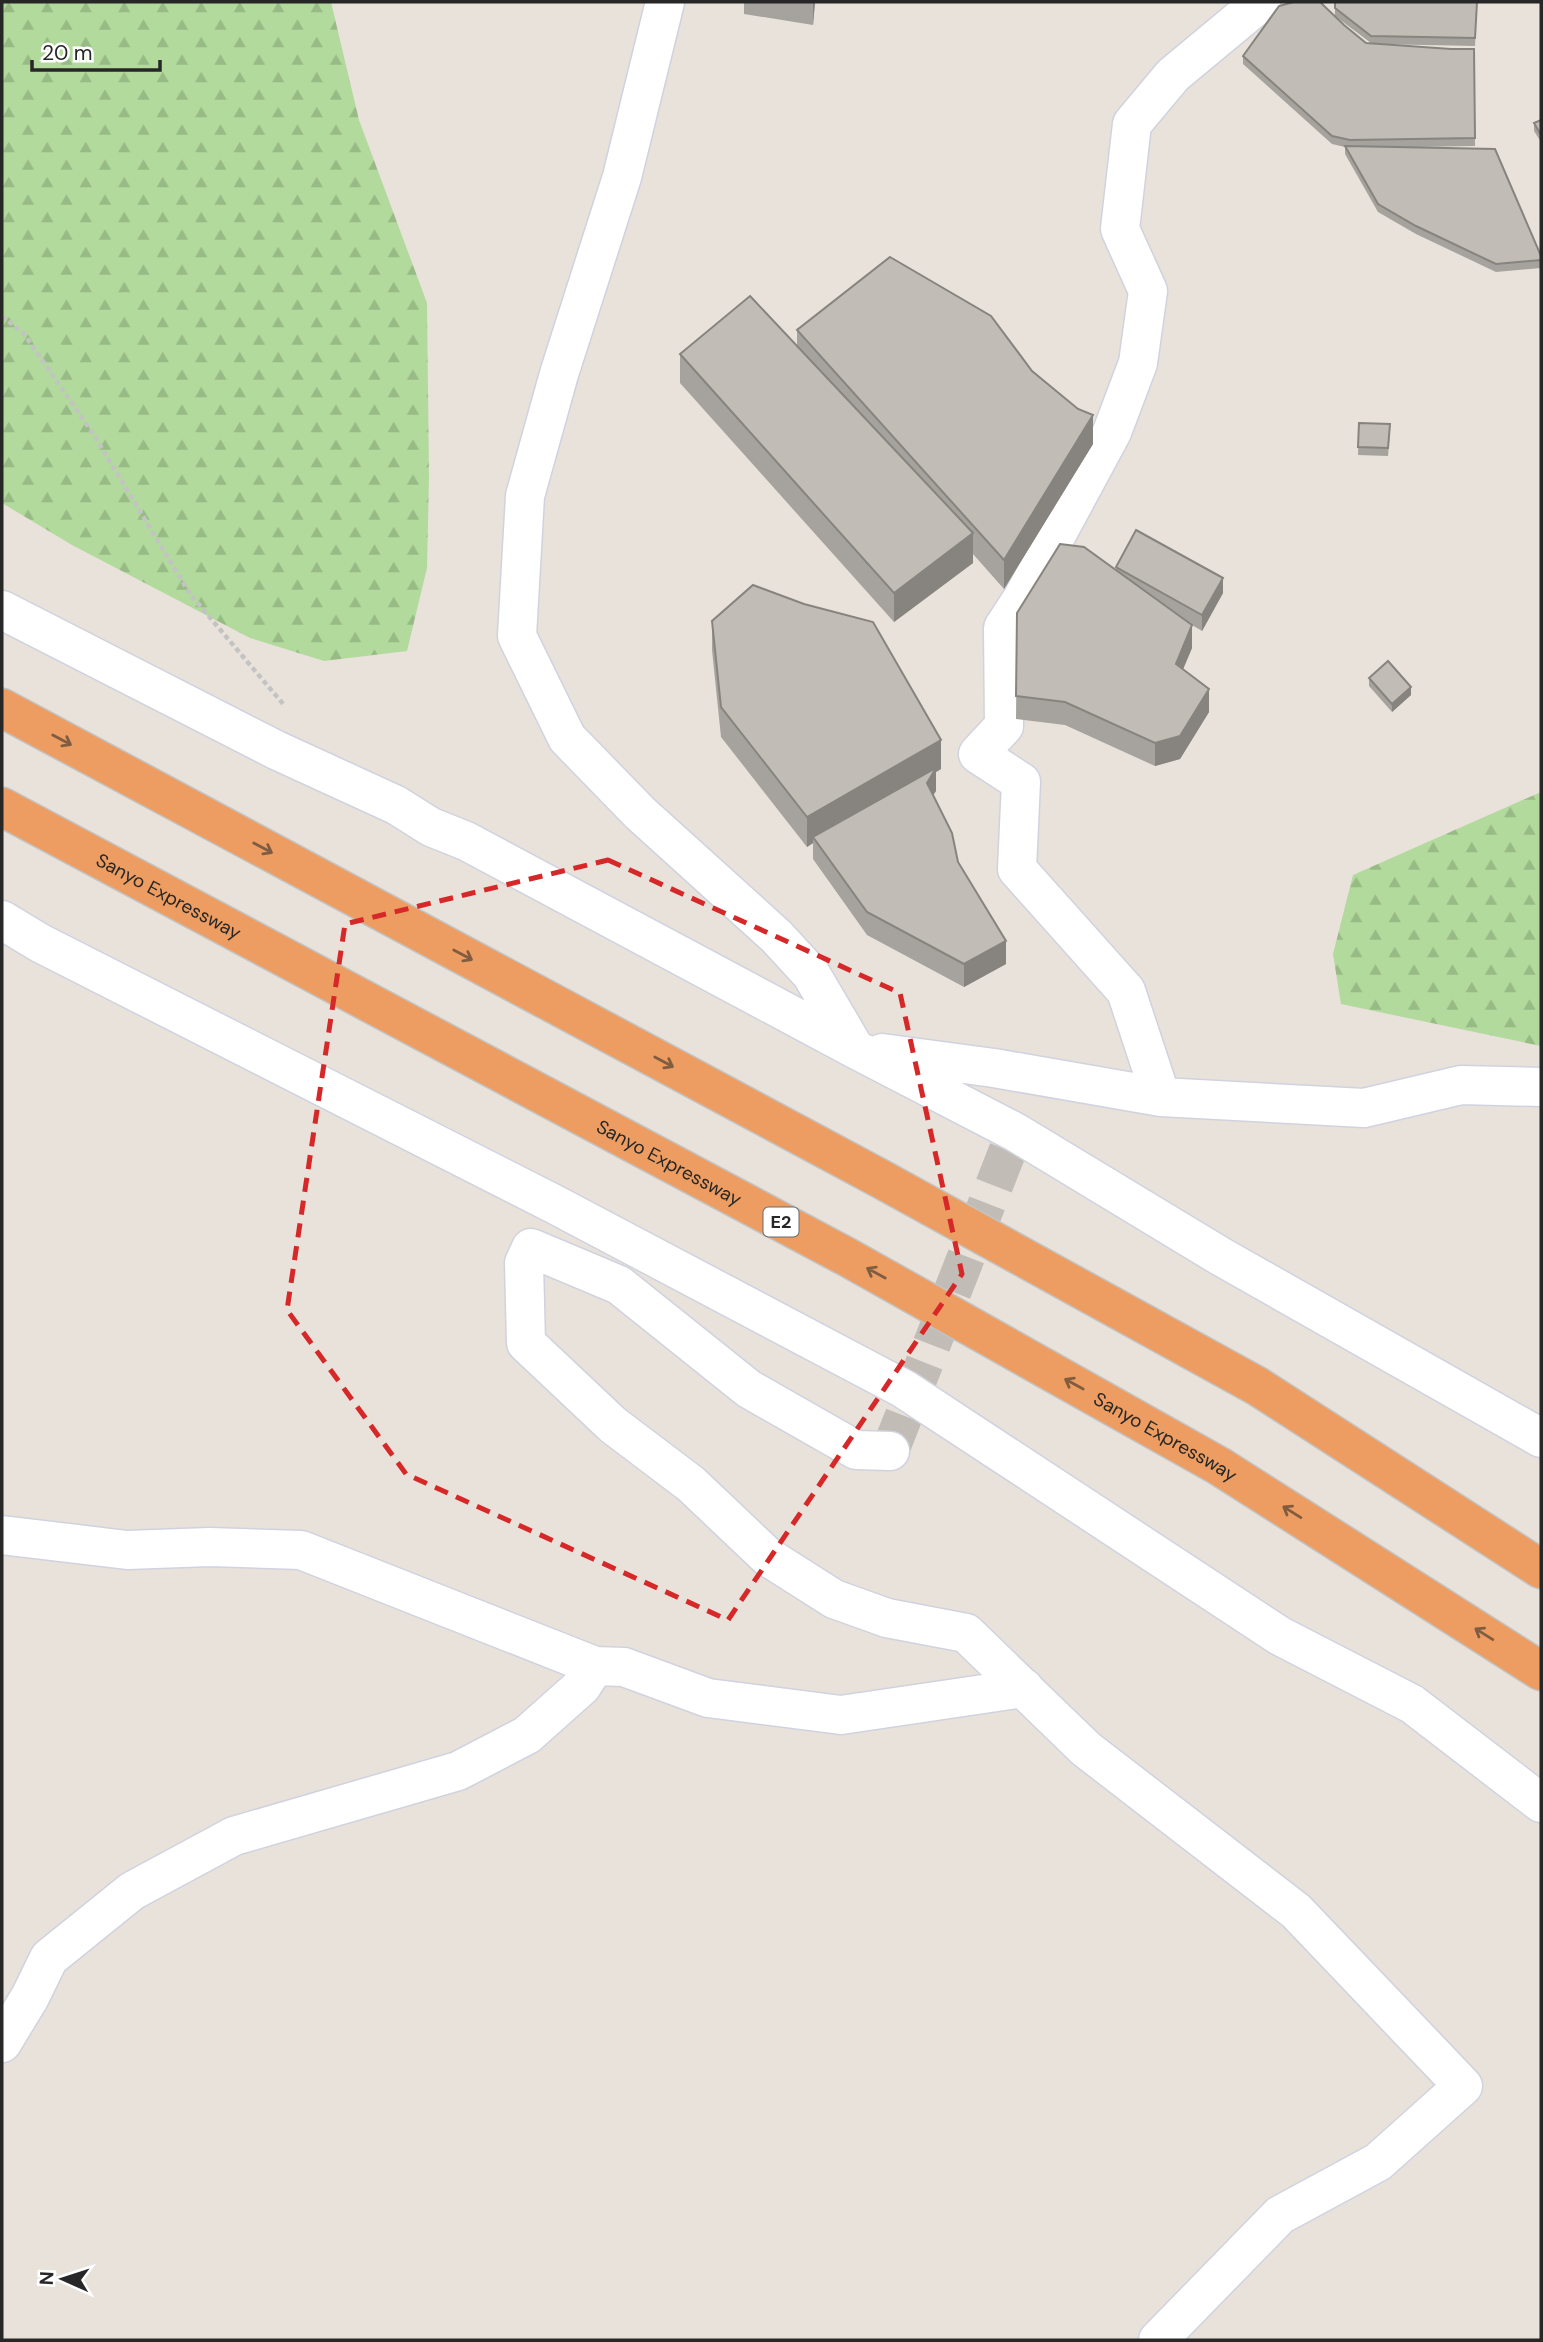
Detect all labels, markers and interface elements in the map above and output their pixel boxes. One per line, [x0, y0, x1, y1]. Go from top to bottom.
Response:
scale bar [32, 28, 159, 72]
text: 20 m [42, 39, 93, 67]
one-way arrow [51, 734, 72, 748]
one-way arrow [252, 841, 272, 855]
street label: Sanyo Expressway [92, 847, 246, 945]
one-way arrow [452, 949, 473, 962]
one-way arrow [653, 1056, 674, 1070]
street label: Sanyo Expressway [592, 1113, 747, 1211]
road number: E2 [764, 1208, 798, 1237]
one-way arrow [866, 1266, 887, 1279]
one-way arrow [1065, 1377, 1085, 1391]
street label: Sanyo Expressway [1089, 1386, 1243, 1487]
one-way arrow [1282, 1504, 1302, 1518]
one-way arrow [1474, 1627, 1494, 1641]
north arrow [28, 2244, 98, 2314]
text: N [34, 2271, 59, 2286]

